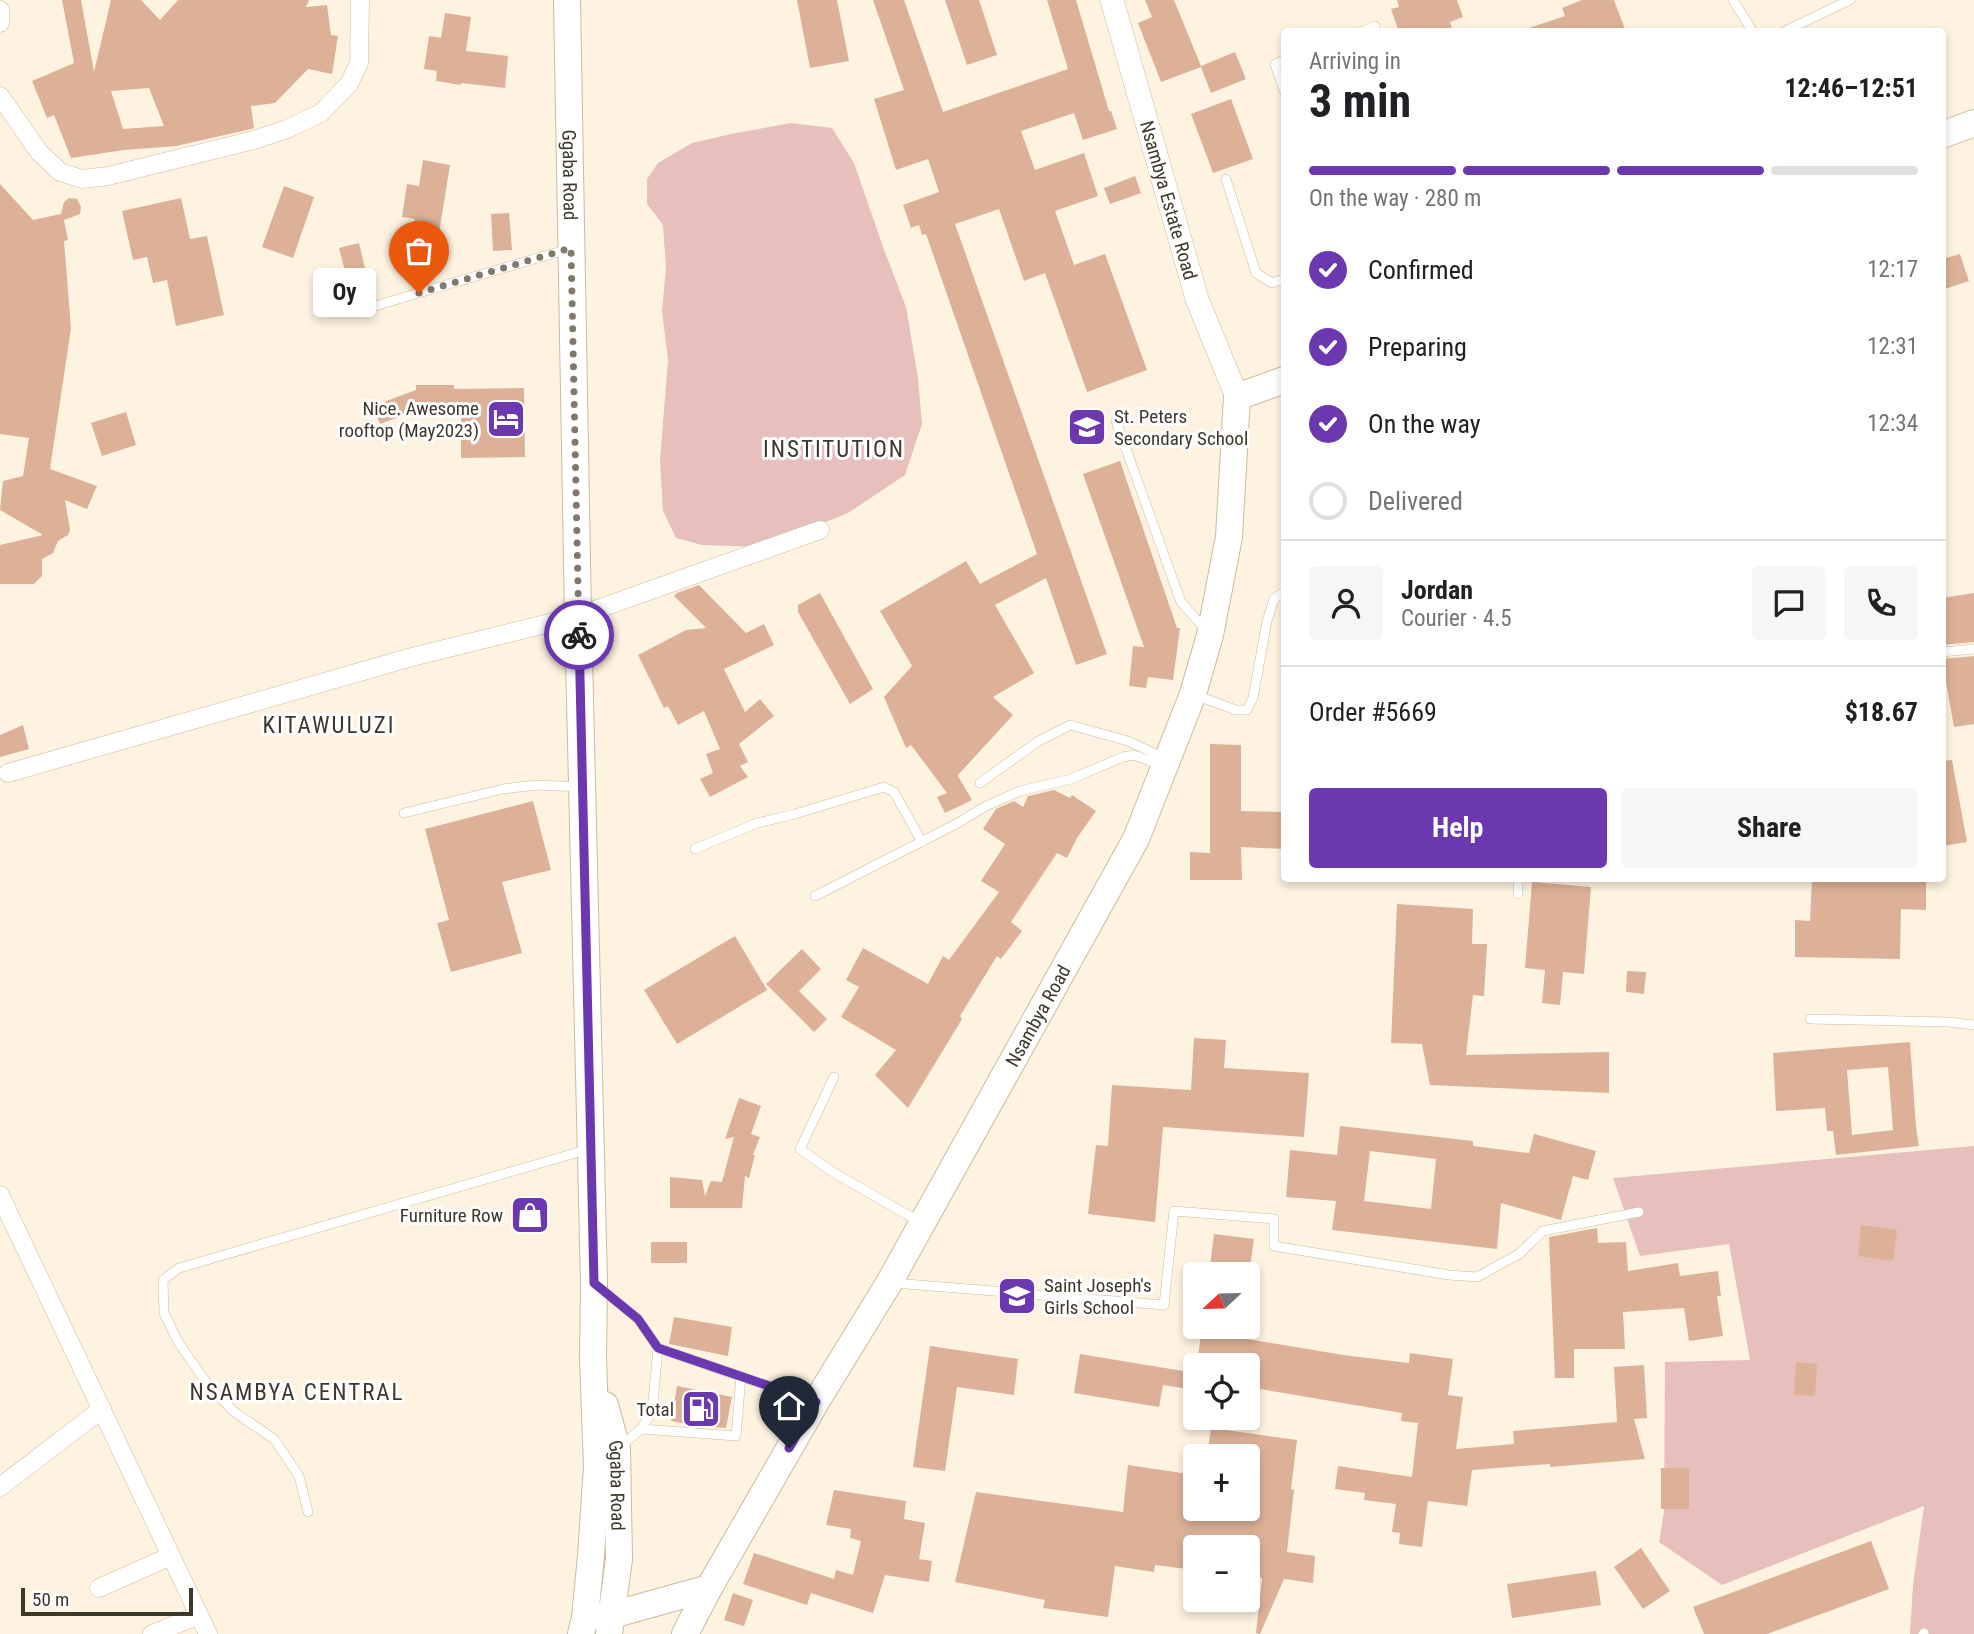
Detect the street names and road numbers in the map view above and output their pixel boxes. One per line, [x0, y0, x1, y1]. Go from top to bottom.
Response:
street label: Nsambya Estate Road [1135, 118, 1202, 282]
street label: Ggaba Road [558, 129, 582, 221]
street label: Nsambya Road [1000, 961, 1075, 1070]
street label: Ggaba Road [604, 1437, 630, 1531]

